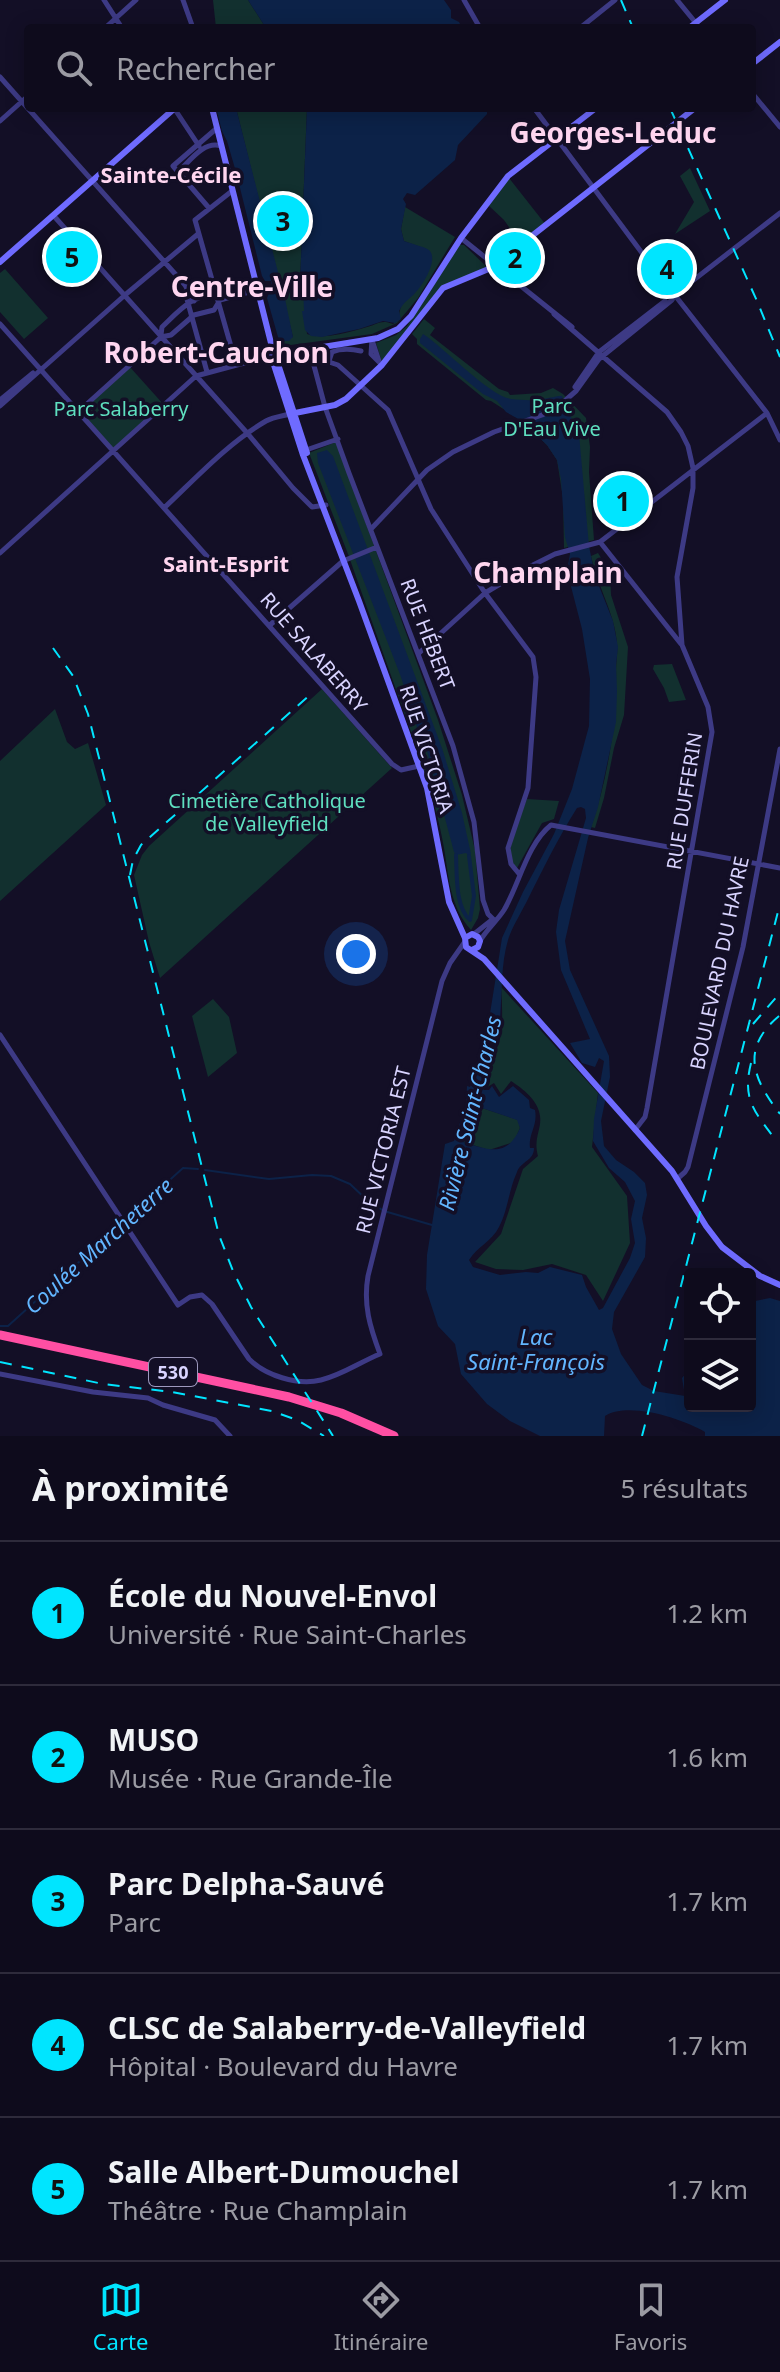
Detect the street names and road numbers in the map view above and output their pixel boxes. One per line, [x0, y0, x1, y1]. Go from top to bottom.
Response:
street label: RUE HÉBERT [394, 575, 462, 693]
street label: RUE SALABERRY [254, 586, 374, 718]
street label: RUE VICTORIA [394, 682, 460, 817]
street label: RUE DUFFERIN [660, 730, 708, 872]
street label: BOULEVARD DU HAVRE [683, 854, 755, 1072]
street label: RUE VICTORIA EST [349, 1064, 417, 1236]
road number: 530 [149, 1358, 197, 1386]

